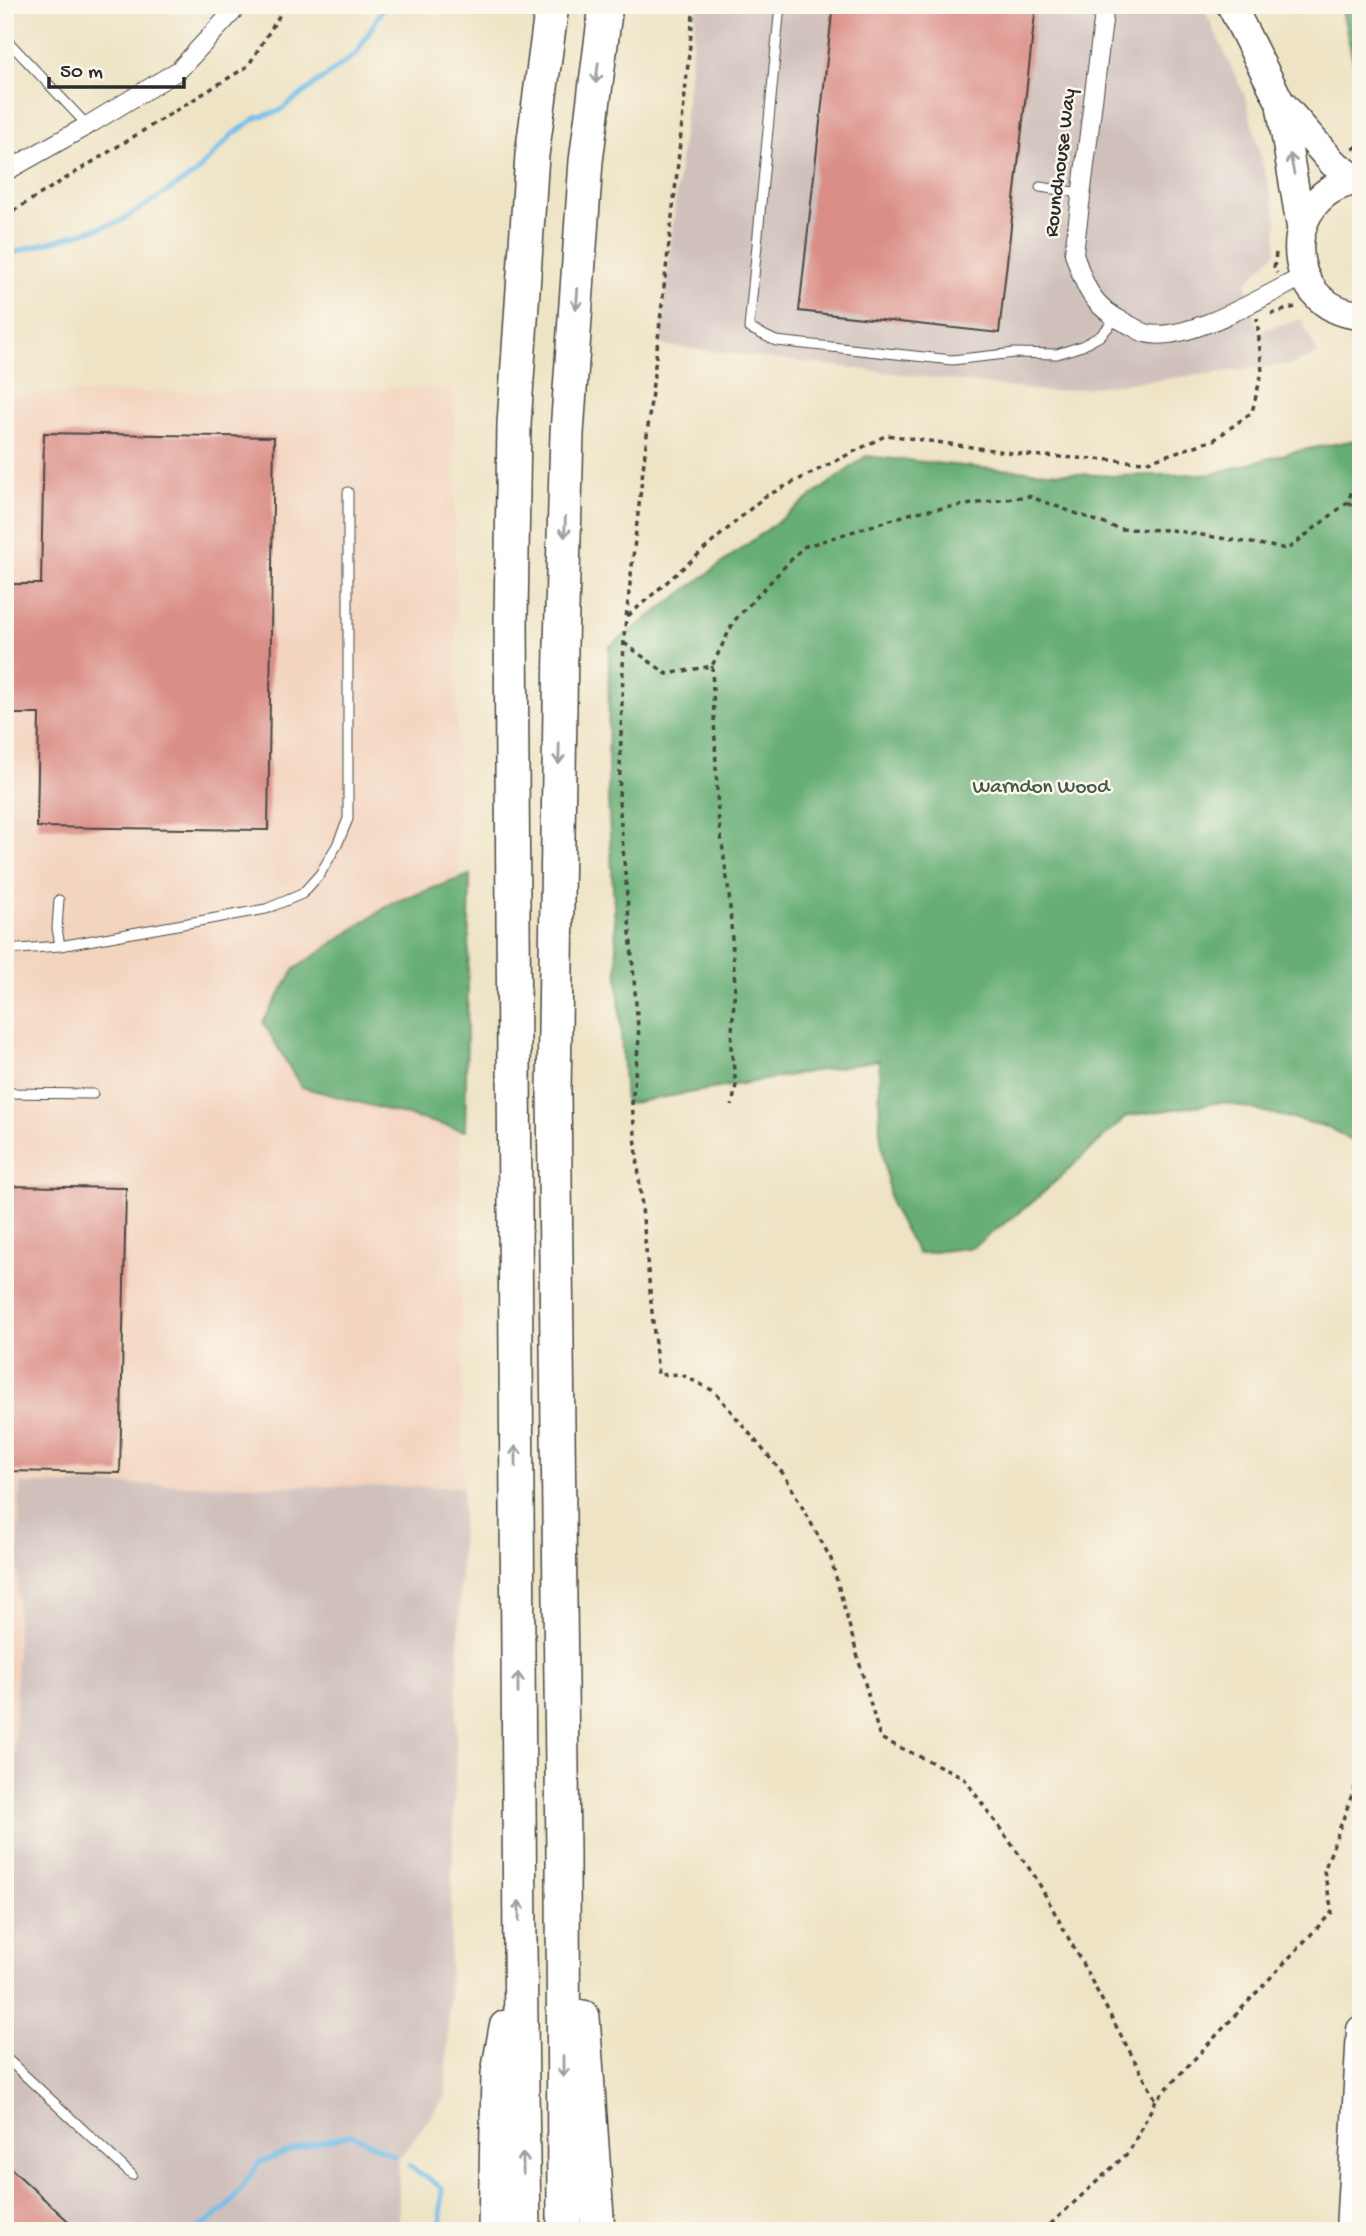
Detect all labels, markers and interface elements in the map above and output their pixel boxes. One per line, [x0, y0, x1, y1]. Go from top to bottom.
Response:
scale bar [49, 46, 184, 90]
text: 50 m [60, 61, 103, 86]
one-way arrow [591, 61, 604, 84]
street label: Roundhouse Way [1040, 87, 1084, 239]
one-way arrow [1284, 153, 1298, 176]
one-way arrow [570, 288, 583, 310]
one-way arrow [558, 515, 571, 538]
one-way arrow [553, 742, 566, 765]
park label: Warndon Wood [972, 776, 1111, 801]
one-way arrow [509, 1444, 523, 1467]
one-way arrow [511, 1672, 525, 1695]
one-way arrow [512, 1899, 526, 1922]
one-way arrow [557, 2056, 570, 2079]
one-way arrow [516, 2151, 530, 2174]

